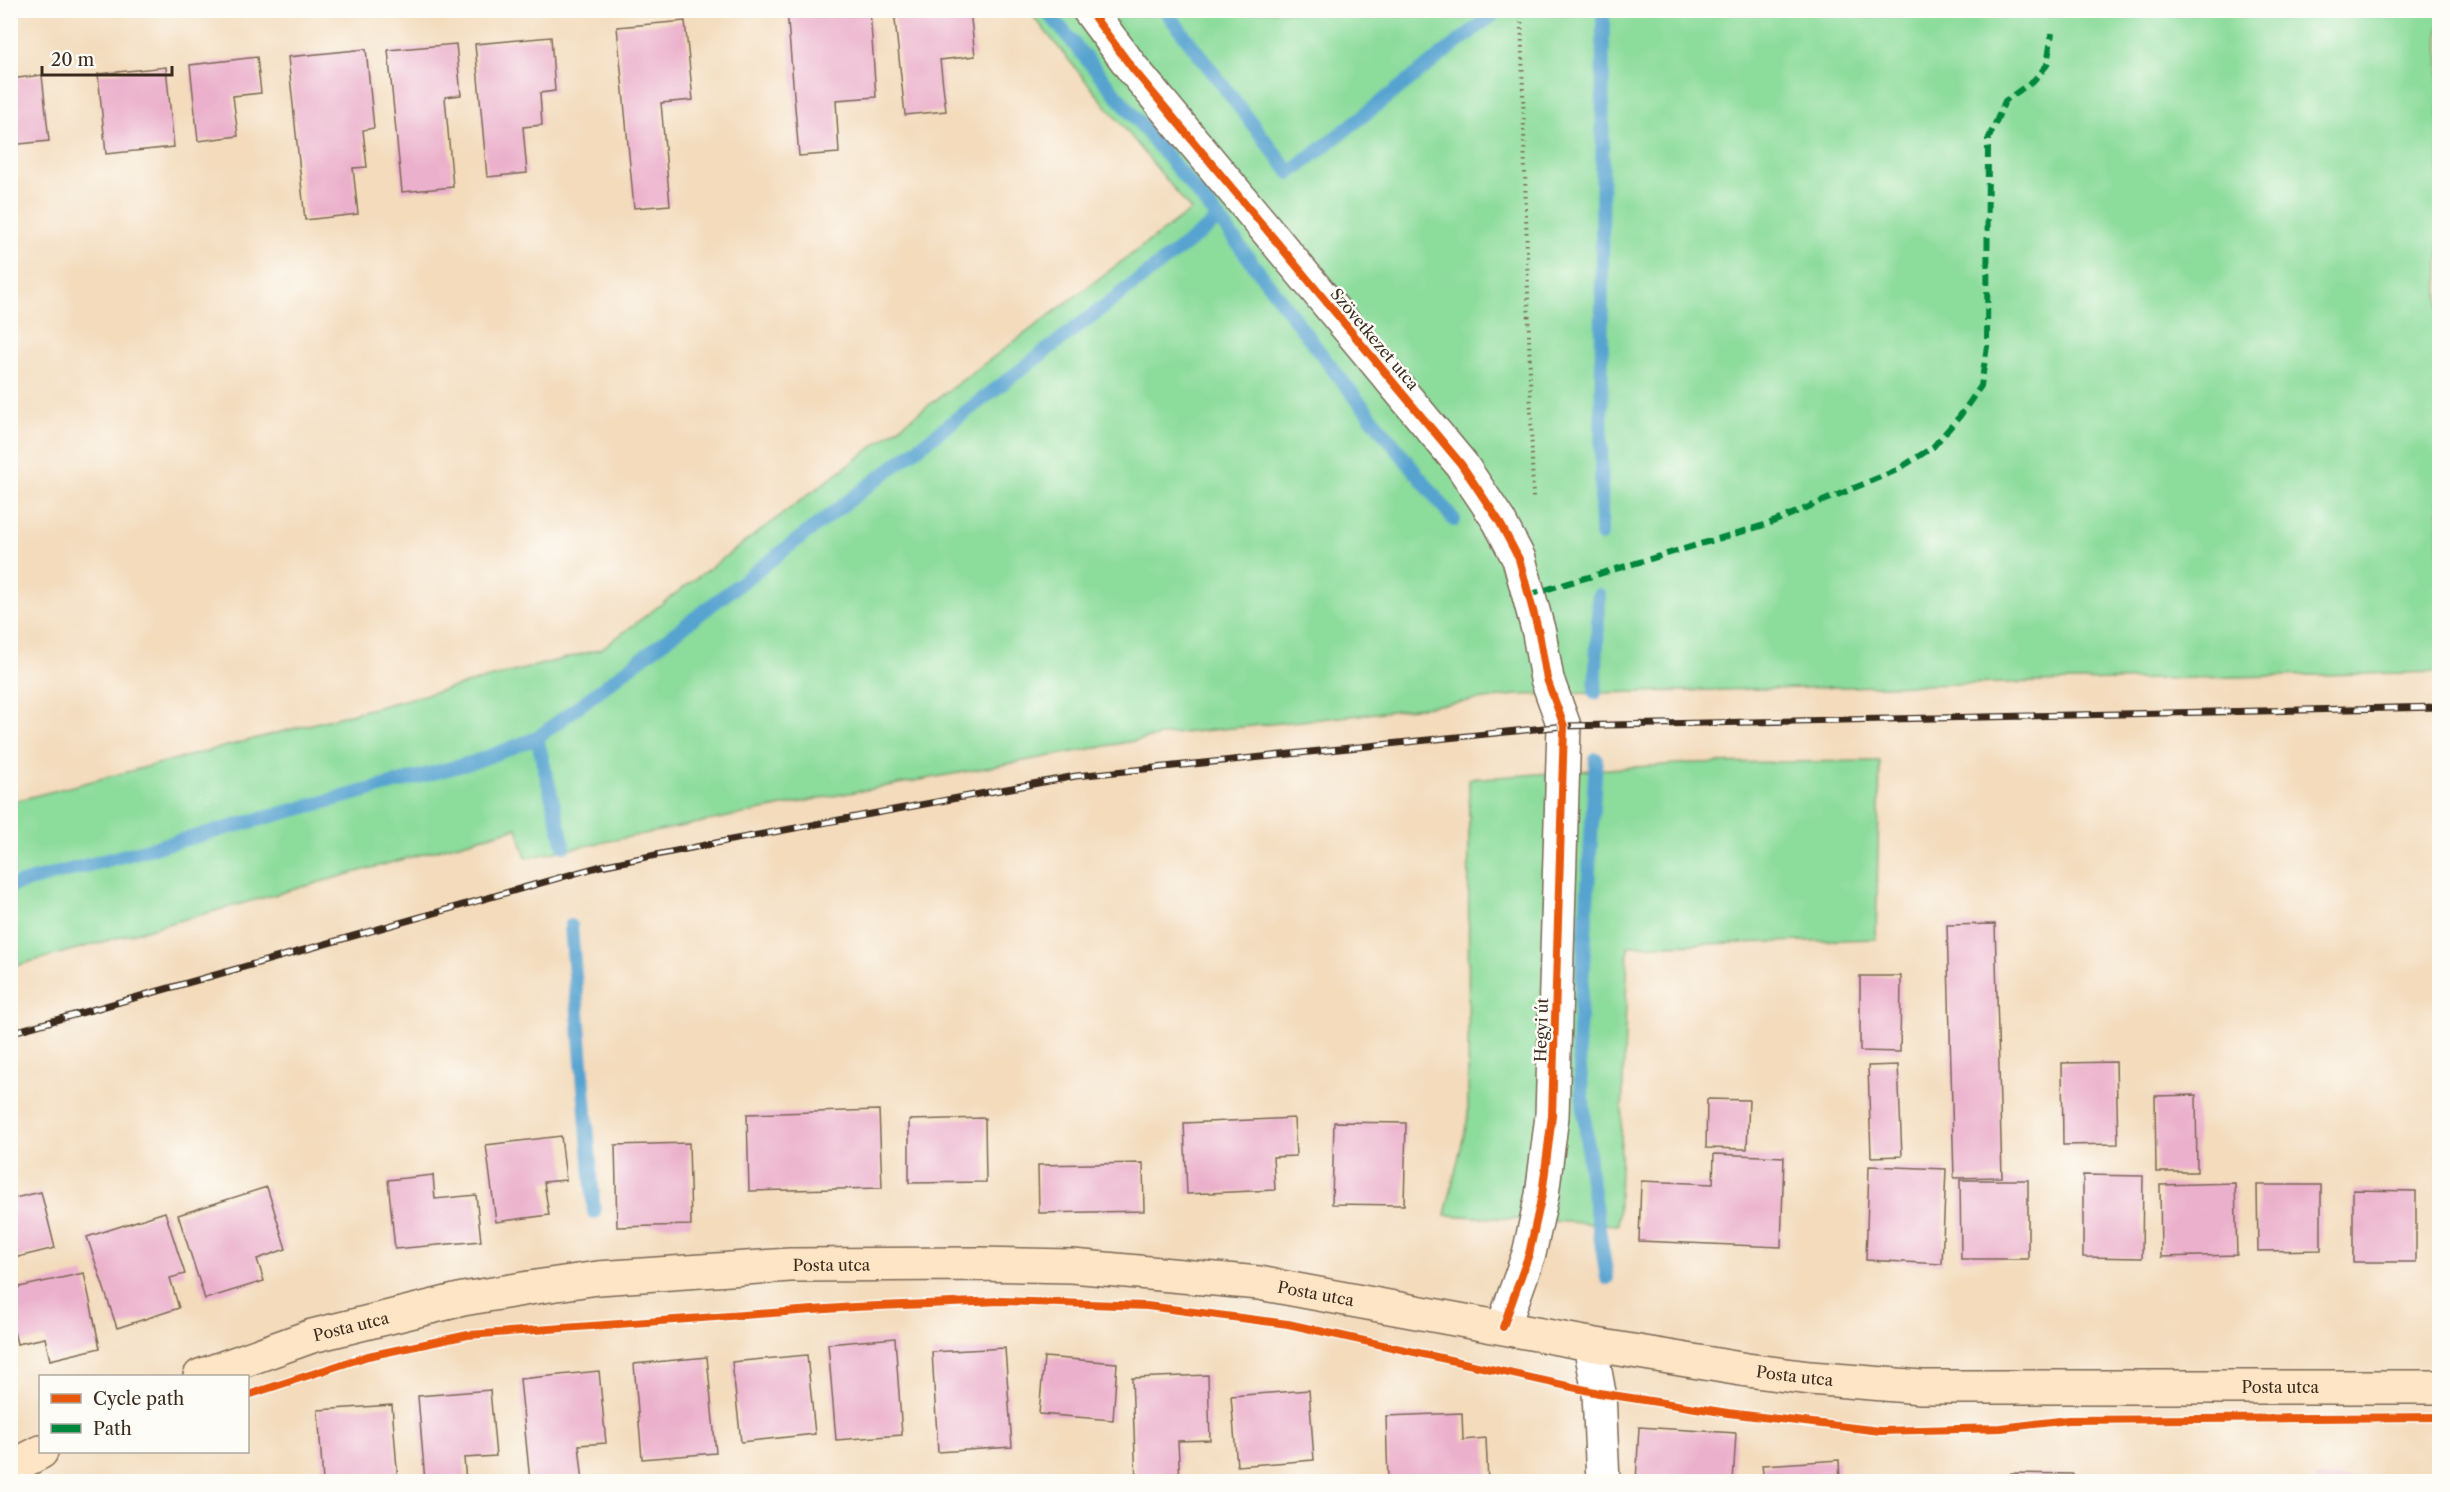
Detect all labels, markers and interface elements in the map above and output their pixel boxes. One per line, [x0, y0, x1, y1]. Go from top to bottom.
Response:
scale bar [42, 39, 172, 77]
text: 20 m [51, 49, 95, 71]
street label: Szövetkezet utca [1327, 284, 1424, 394]
street label: Hegyi út [1530, 997, 1552, 1062]
street label: Posta utca [793, 1255, 871, 1275]
street label: Posta utca [1276, 1277, 1356, 1310]
street label: Posta utca [311, 1307, 391, 1345]
street label: Posta utca [1755, 1361, 1835, 1390]
legend [39, 1375, 249, 1453]
street label: Posta utca [2241, 1377, 2319, 1397]
text: Cycle path [93, 1388, 184, 1410]
text: Path [93, 1418, 132, 1440]

